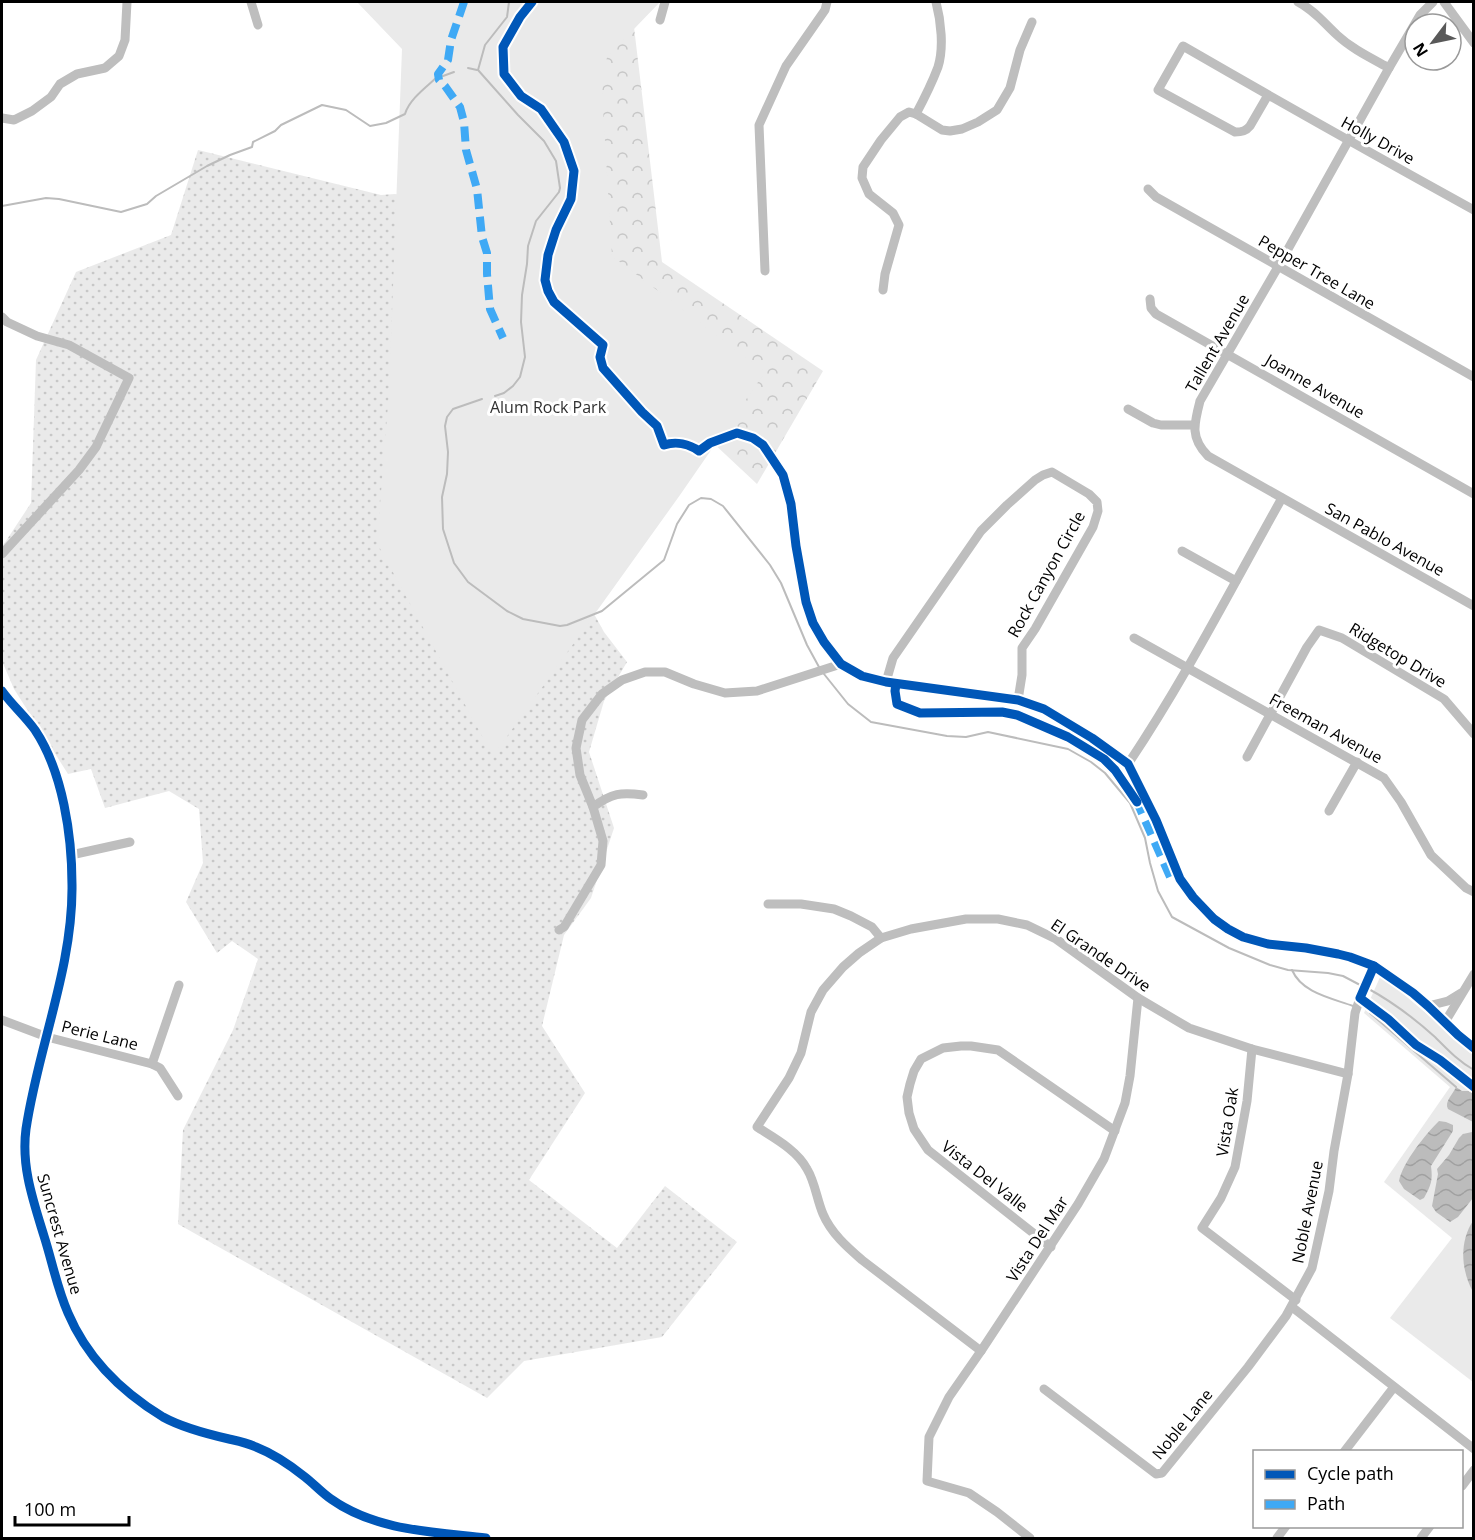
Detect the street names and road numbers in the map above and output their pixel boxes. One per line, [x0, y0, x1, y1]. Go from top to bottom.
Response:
street label: Holly Drive [1337, 111, 1419, 169]
street label: Pepper Tree Lane [1255, 230, 1379, 314]
street label: Tallent Avenue [1180, 290, 1254, 396]
street label: Joanne Avenue [1260, 348, 1369, 423]
street label: San Pablo Avenue [1321, 497, 1449, 581]
street label: Rock Canyon Circle [1002, 507, 1090, 641]
street label: Ridgetop Drive [1345, 617, 1451, 693]
street label: Freeman Avenue [1266, 688, 1387, 768]
street label: El Grande Drive [1047, 913, 1155, 997]
street label: Perie Lane [59, 1015, 141, 1055]
street label: Vista Oak [1211, 1085, 1243, 1158]
street label: Vista Del Valle [937, 1135, 1033, 1217]
street label: Noble Avenue [1286, 1159, 1328, 1265]
street label: Suncrest Avenue [32, 1171, 88, 1297]
street label: Vista Del Mar [1001, 1191, 1073, 1286]
street label: Noble Lane [1147, 1384, 1217, 1464]

